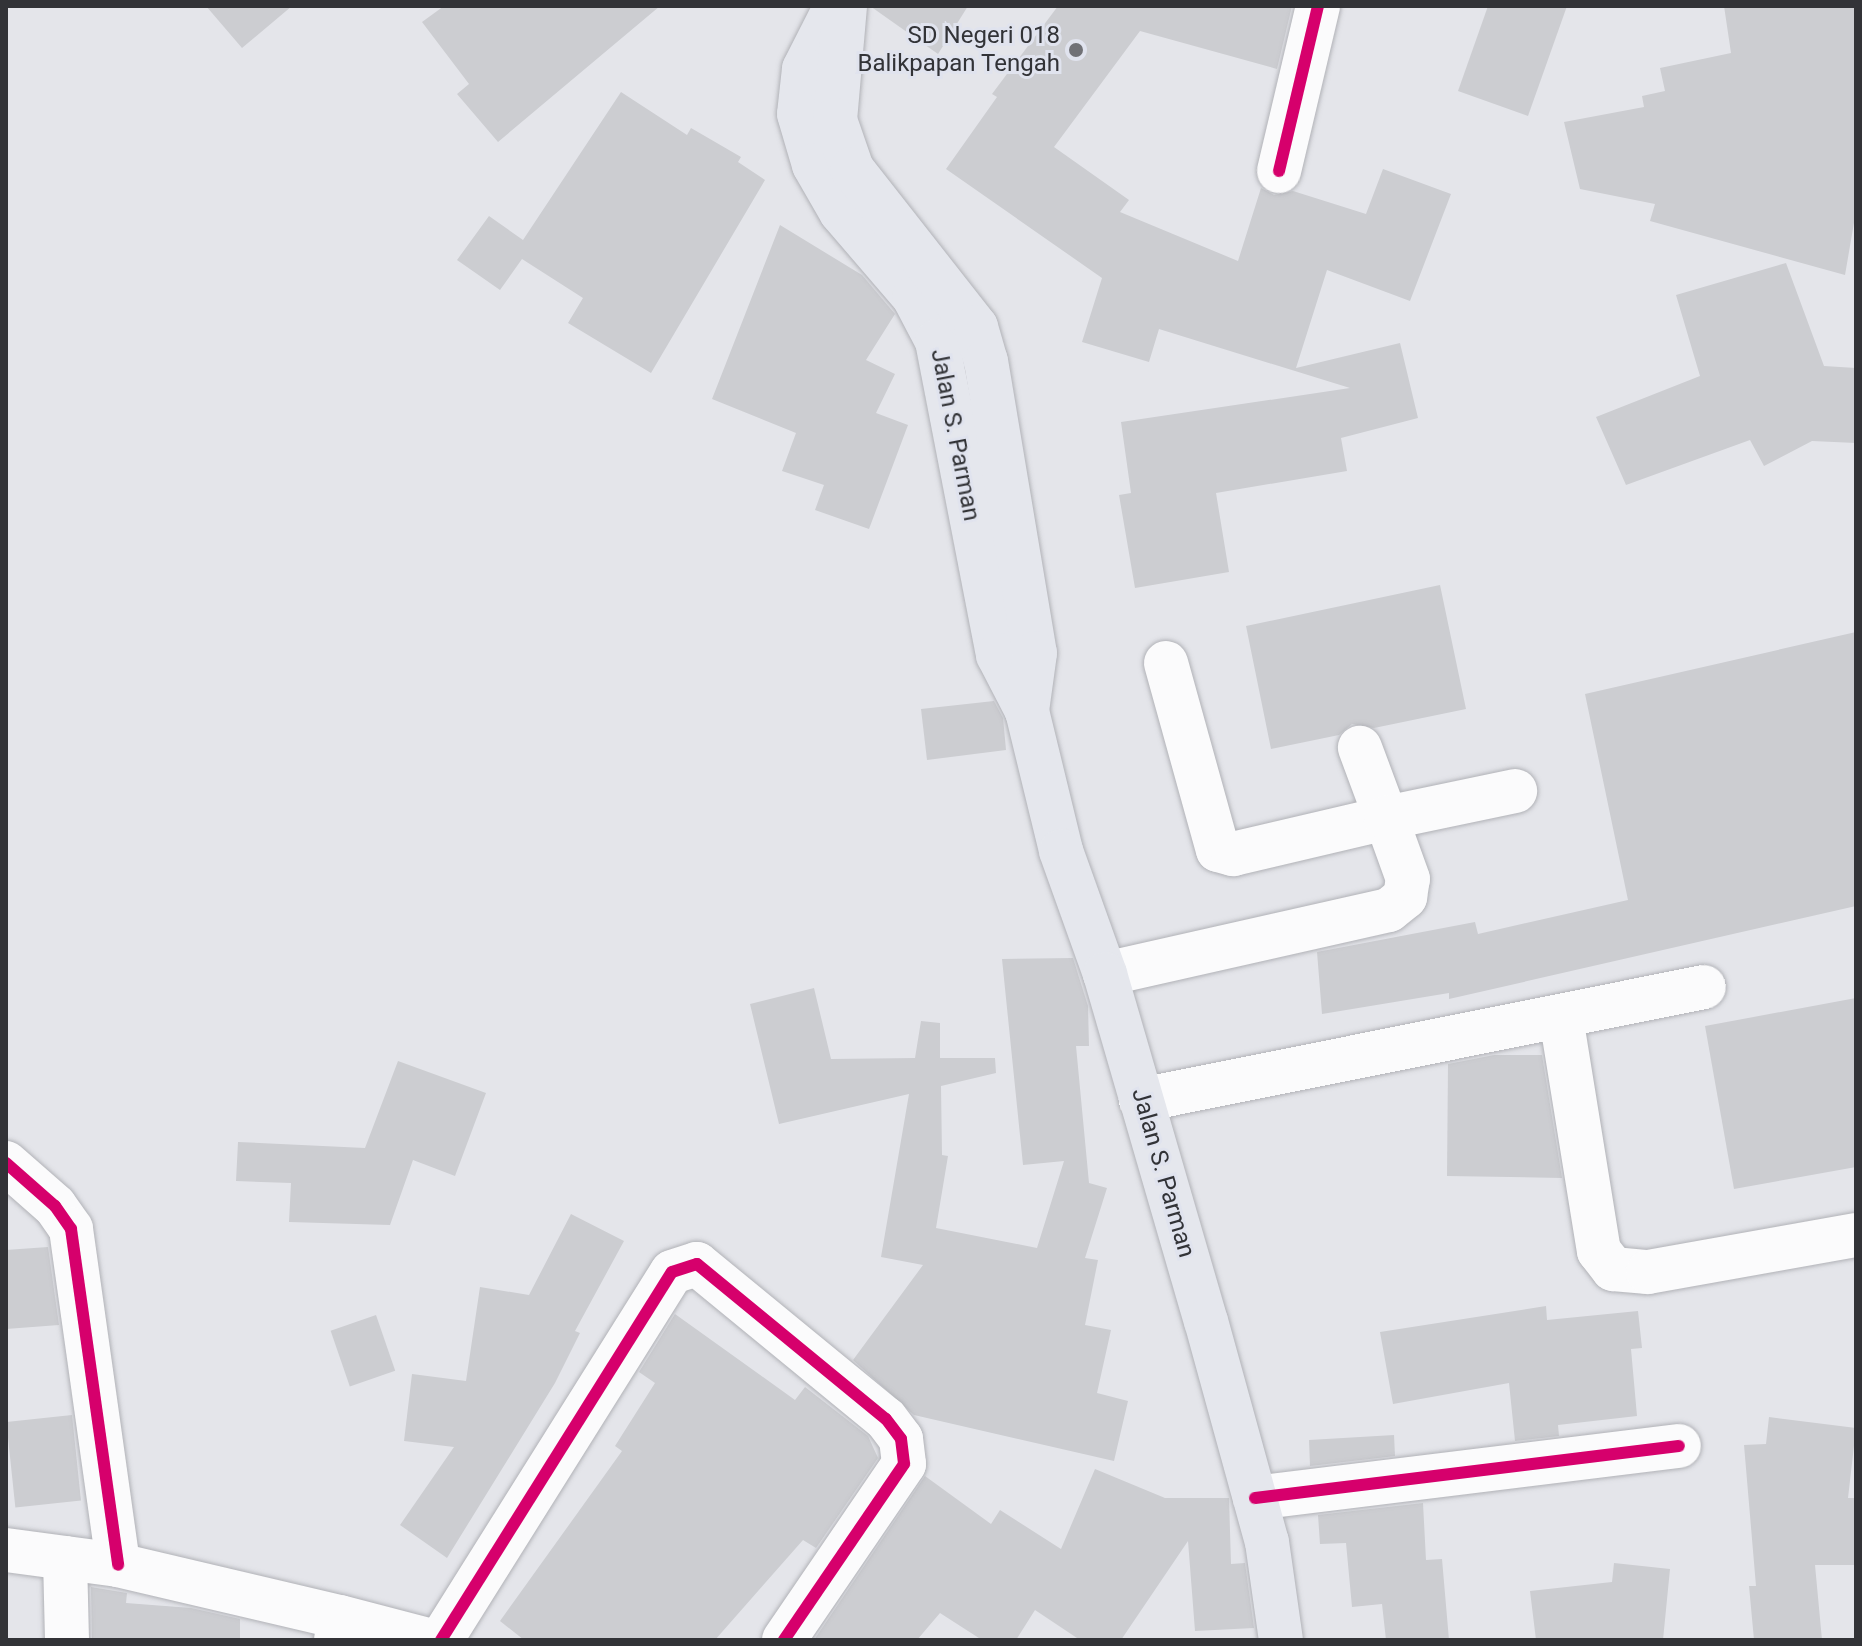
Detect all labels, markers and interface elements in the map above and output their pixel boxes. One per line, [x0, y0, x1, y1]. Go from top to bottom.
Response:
place label: SD Negeri 018 Balikpapan Tengah [857, 22, 1060, 78]
marker: SD Negeri 018 Balikpapan Tengah [1067, 41, 1085, 59]
street label: Jalan S. Parman [924, 347, 986, 523]
street label: Jalan S. Parman [1125, 1085, 1201, 1261]

